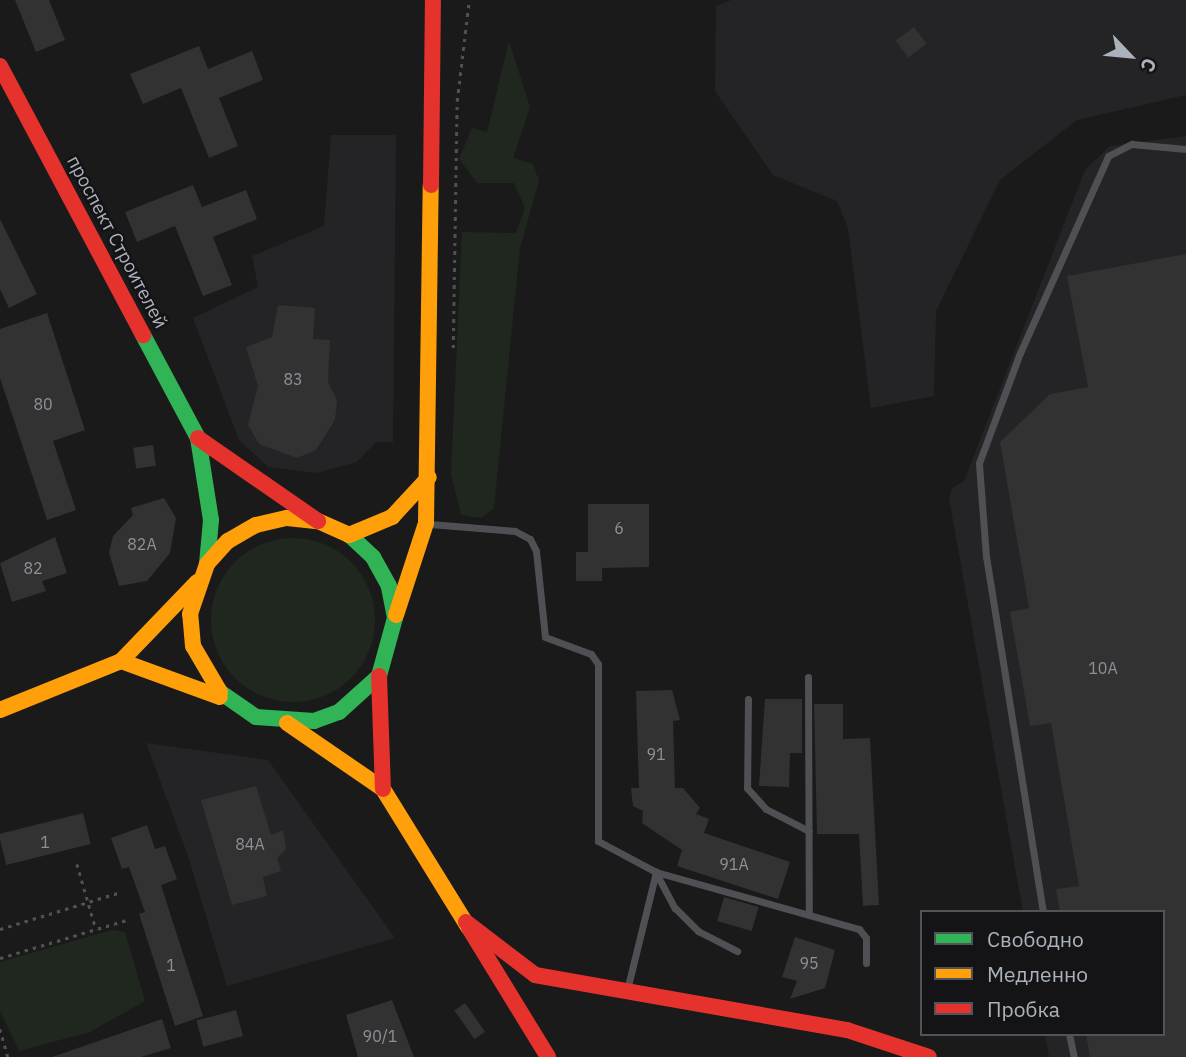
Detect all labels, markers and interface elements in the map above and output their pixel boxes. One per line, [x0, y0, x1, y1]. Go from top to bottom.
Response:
north arrow [1095, 21, 1165, 91]
text: С [1135, 54, 1162, 76]
street label: проспект Строителей [62, 152, 172, 332]
house number: 83 [283, 369, 303, 389]
house number: 80 [33, 394, 53, 414]
house number: 6 [614, 518, 624, 538]
house number: 82А [127, 534, 157, 554]
house number: 82 [23, 558, 43, 578]
house number: 10А [1088, 658, 1118, 678]
house number: 91 [646, 744, 666, 764]
house number: 1 [40, 832, 50, 852]
house number: 84А [235, 834, 265, 854]
house number: 91А [719, 854, 749, 874]
legend [920, 910, 1165, 1036]
text: Свободно [987, 925, 1084, 953]
house number: 95 [799, 953, 819, 973]
house number: 1 [166, 955, 176, 975]
text: Медленно [987, 960, 1088, 988]
text: Пробка [987, 995, 1060, 1023]
house number: 90/1 [363, 1026, 397, 1046]

